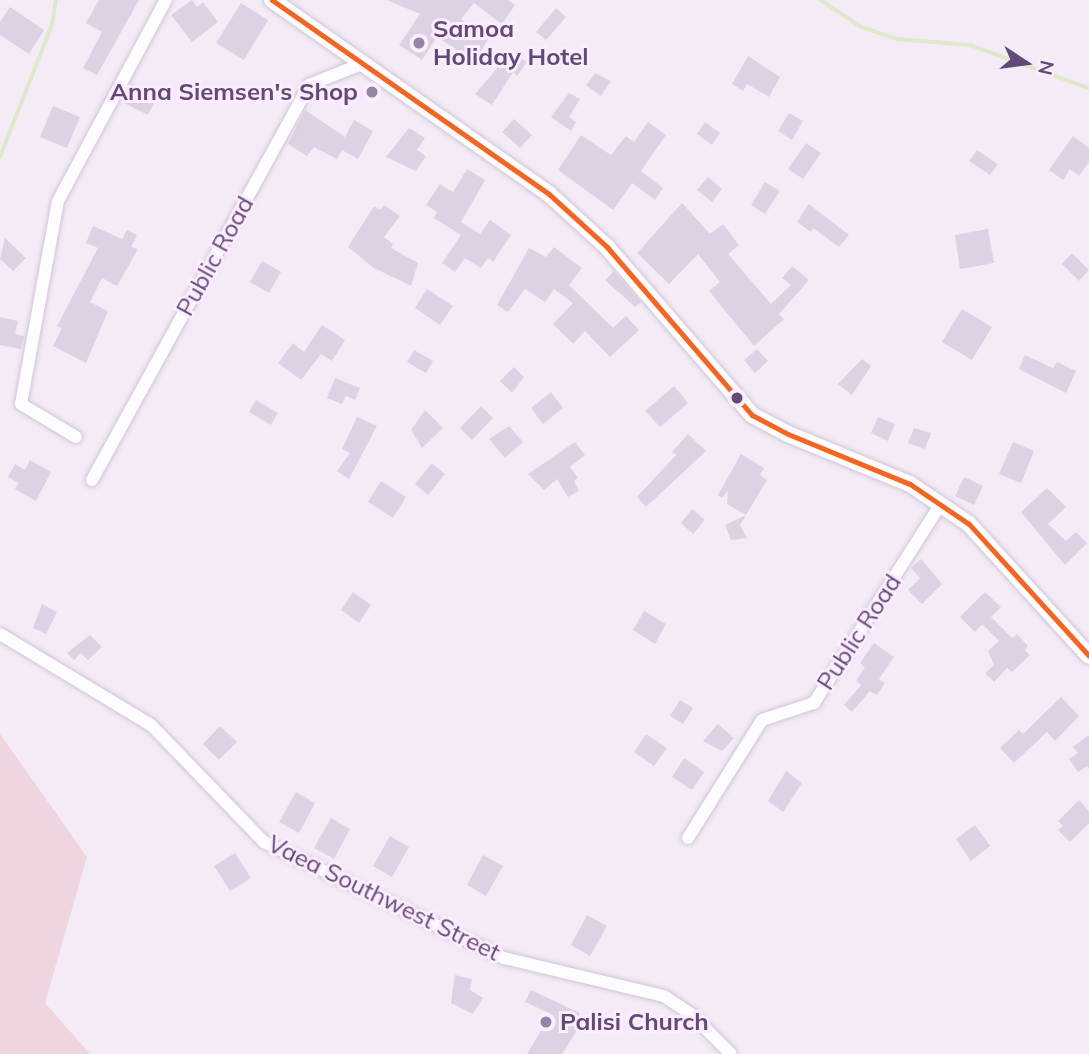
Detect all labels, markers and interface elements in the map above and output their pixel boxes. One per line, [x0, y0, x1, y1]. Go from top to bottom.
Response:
place label: Samoa Holiday Hotel [433, 15, 589, 71]
north arrow [991, 28, 1061, 98]
marker: Samoa Holiday Hotel [411, 35, 427, 51]
text: N [1033, 58, 1060, 77]
place label: Anna Siemsen's Shop [110, 78, 358, 106]
marker: Anna Siemsen's Shop [364, 84, 380, 100]
street label: Public Road [170, 191, 260, 321]
unlabelled marker [730, 391, 744, 405]
street label: Public Road [811, 569, 907, 695]
street label: Vaea Southwest Street [263, 829, 505, 967]
place label: Palisi Church [560, 1008, 709, 1036]
marker: Palisi Church [538, 1014, 554, 1030]

